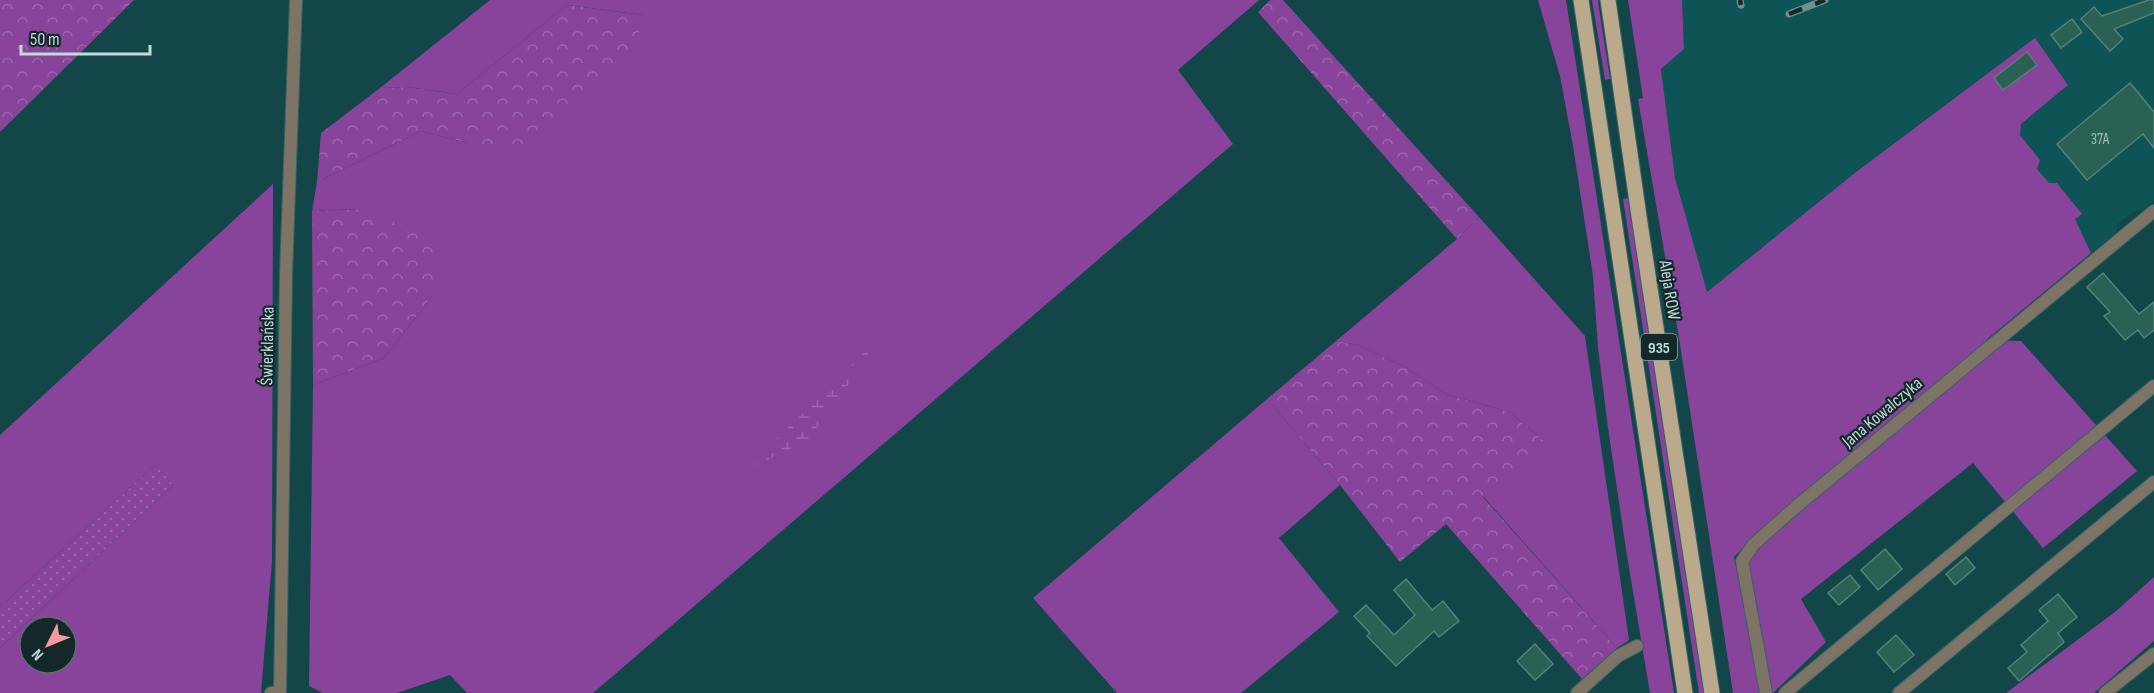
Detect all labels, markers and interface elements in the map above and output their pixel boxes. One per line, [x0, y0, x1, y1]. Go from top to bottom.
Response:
scale bar [21, 18, 150, 56]
text: 50 m [30, 29, 60, 50]
house number: 37A [2091, 130, 2110, 149]
street label: Aleja ROW [1654, 258, 1685, 322]
street label: Świerklańska [256, 306, 279, 386]
road number: 935 [1641, 334, 1677, 360]
street label: Jana Kowalczyka [1837, 373, 1927, 453]
north arrow [18, 615, 78, 675]
text: N [28, 645, 48, 664]

